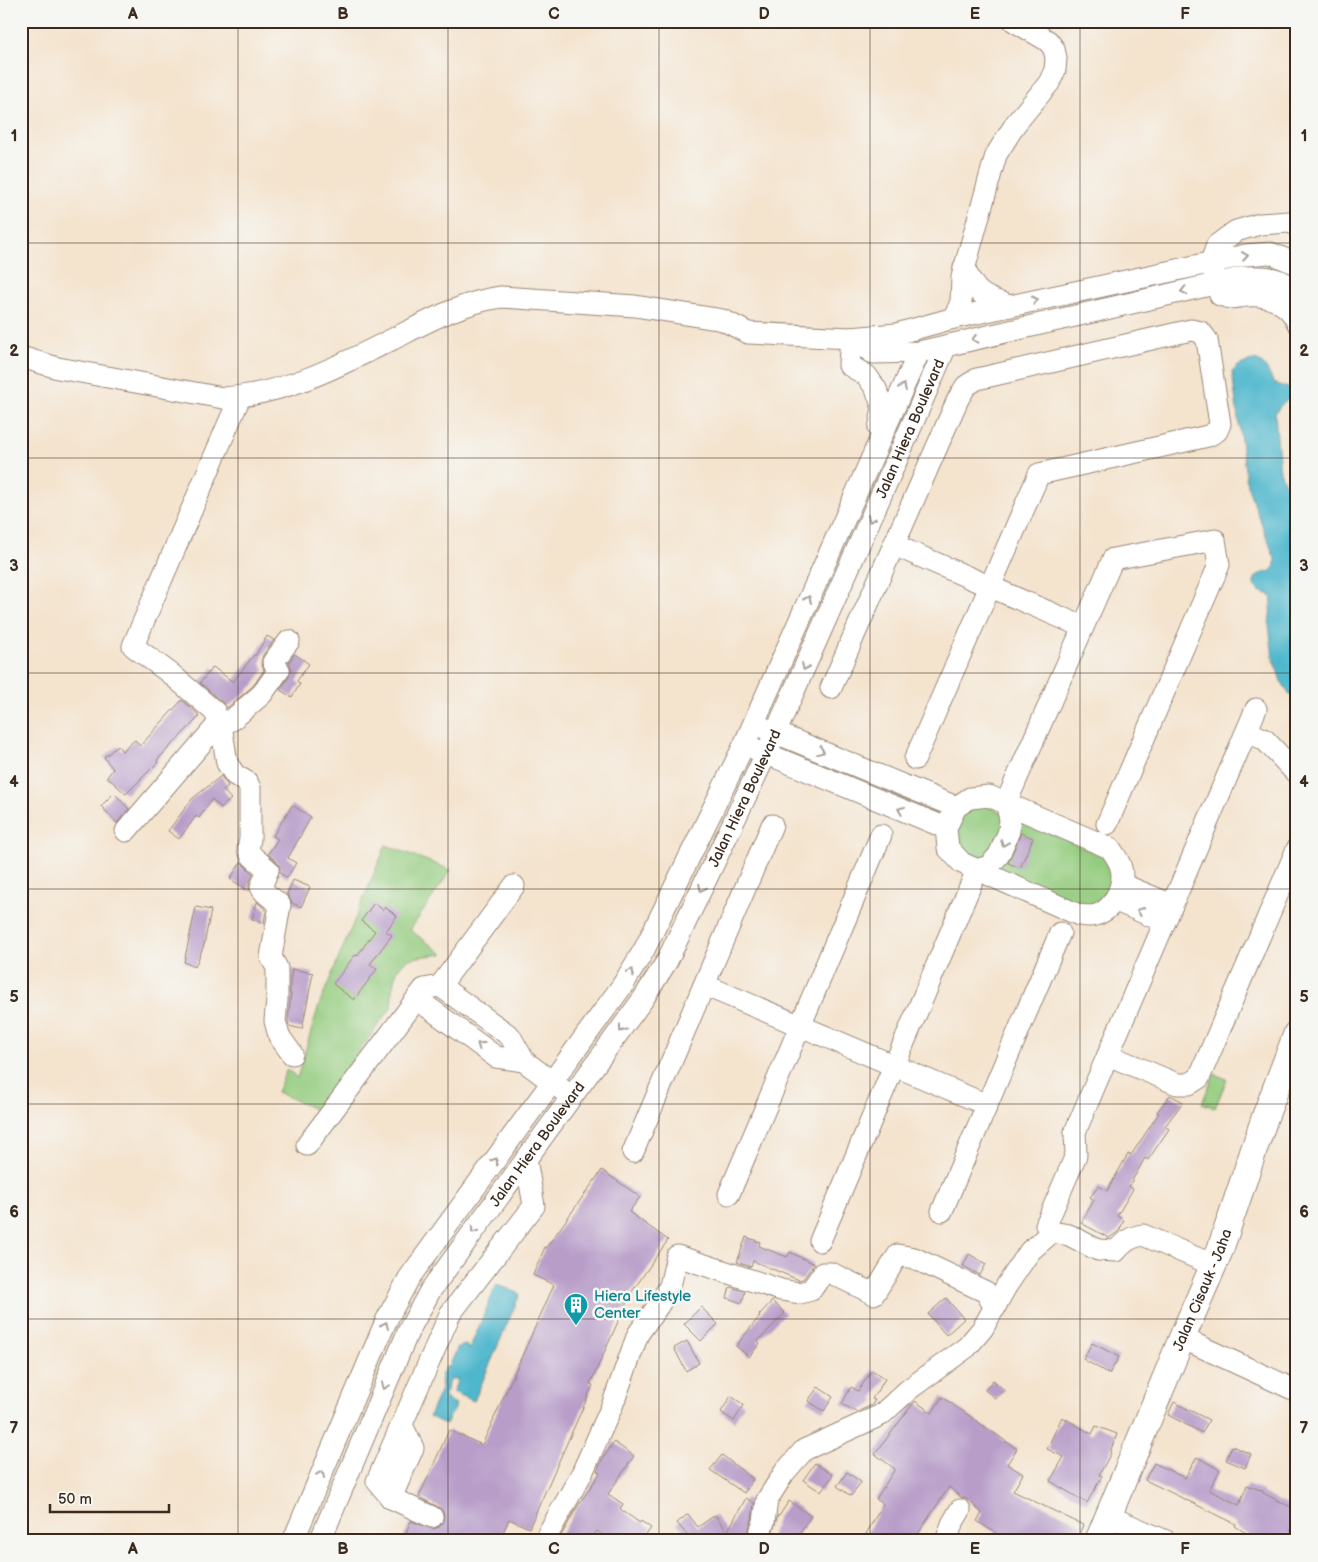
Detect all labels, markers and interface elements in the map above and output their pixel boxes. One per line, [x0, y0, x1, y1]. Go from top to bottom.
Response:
text: A [127, 5, 138, 24]
text: B [337, 5, 349, 24]
text: C [548, 5, 560, 24]
text: D [758, 5, 770, 24]
text: E [970, 5, 980, 24]
text: F [1180, 5, 1190, 24]
text: 1 [11, 127, 17, 146]
text: 1 [1301, 127, 1307, 146]
one-way arrow [1241, 251, 1250, 261]
one-way arrow [1180, 285, 1189, 295]
one-way arrow [1031, 296, 1040, 306]
one-way arrow [971, 333, 979, 344]
text: 2 [9, 342, 19, 361]
text: 2 [1299, 342, 1309, 361]
street label: Jalan Hiera Boulevard [871, 356, 949, 501]
one-way arrow [897, 383, 908, 392]
one-way arrow [867, 514, 877, 523]
text: 3 [9, 557, 19, 576]
text: 3 [1299, 557, 1309, 576]
one-way arrow [802, 595, 813, 604]
one-way arrow [801, 662, 811, 671]
street label: Jalan Hiera Boulevard [704, 727, 785, 870]
one-way arrow [816, 745, 825, 756]
text: 4 [9, 773, 19, 792]
text: 4 [1299, 773, 1309, 792]
one-way arrow [897, 806, 906, 816]
one-way arrow [1000, 838, 1010, 846]
one-way arrow [698, 882, 708, 891]
one-way arrow [1136, 906, 1145, 917]
one-way arrow [624, 969, 634, 978]
text: 5 [9, 988, 19, 1007]
text: 5 [1299, 988, 1309, 1007]
one-way arrow [619, 1023, 628, 1033]
one-way arrow [476, 1042, 486, 1051]
street label: Jalan Hiera Boulevard [485, 1078, 589, 1210]
one-way arrow [489, 1157, 498, 1167]
text: 6 [9, 1203, 19, 1222]
text: 6 [1299, 1203, 1309, 1222]
one-way arrow [471, 1224, 480, 1234]
street label: Jalan Cisauk - Jaha [1168, 1226, 1236, 1354]
place label: Hiera Lifestyle Center [594, 1287, 691, 1323]
building icon: Hiera Lifestyle Center [563, 1292, 589, 1326]
one-way arrow [379, 1321, 389, 1330]
one-way arrow [381, 1381, 392, 1390]
text: 7 [10, 1419, 19, 1438]
text: 7 [1300, 1419, 1309, 1438]
one-way arrow [315, 1470, 326, 1479]
scale bar [50, 1482, 169, 1514]
text: 50 m [58, 1490, 92, 1509]
text: A [127, 1540, 138, 1559]
text: B [337, 1540, 349, 1559]
text: C [548, 1540, 560, 1559]
text: D [758, 1540, 770, 1559]
text: E [970, 1540, 980, 1559]
text: F [1180, 1540, 1190, 1559]

